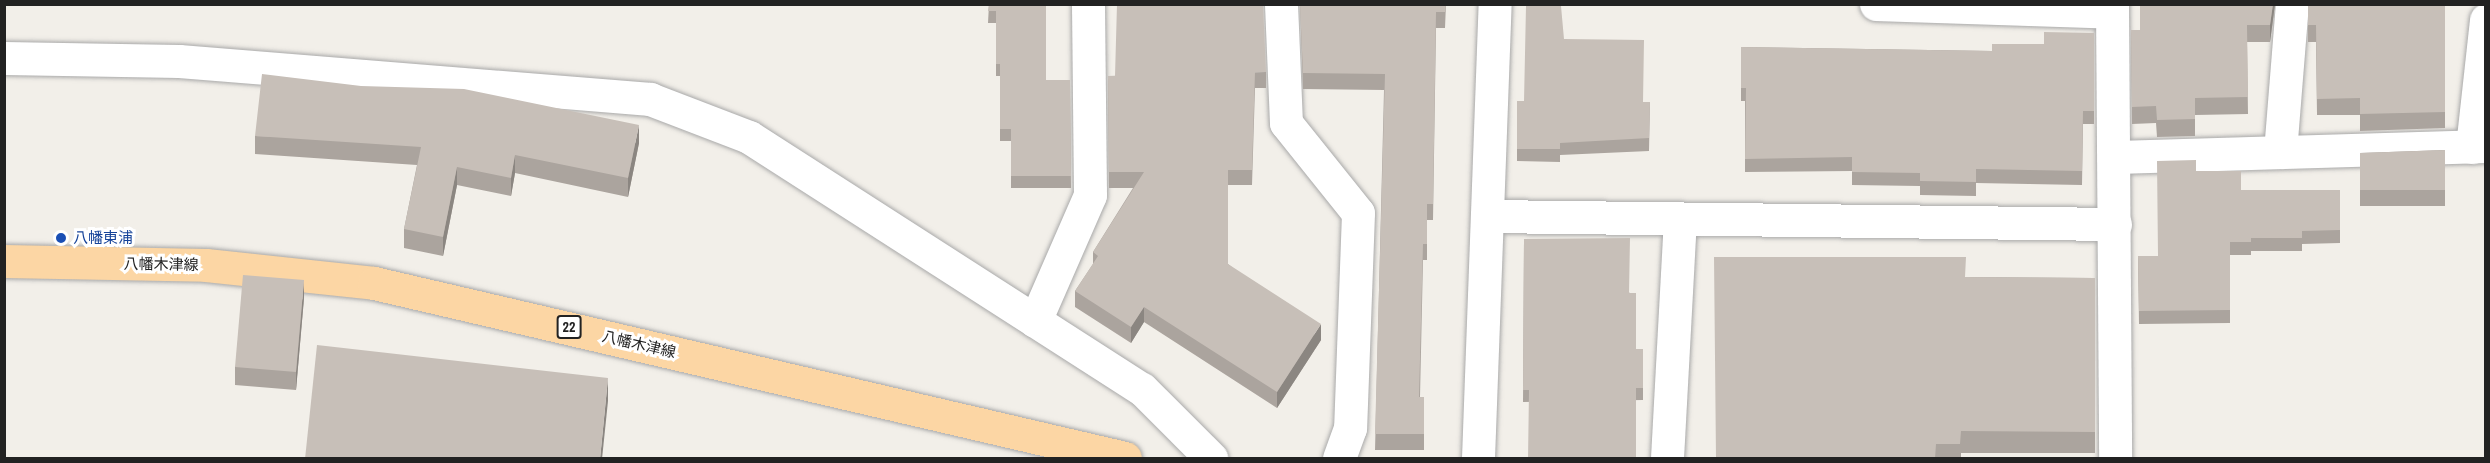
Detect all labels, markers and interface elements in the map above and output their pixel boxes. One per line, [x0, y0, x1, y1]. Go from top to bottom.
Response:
place label: 八幡東浦 [73, 229, 133, 247]
marker: 八幡東浦 [54, 231, 68, 245]
street label: 八幡木津線 [123, 254, 199, 274]
road number: 22 [556, 316, 582, 338]
street label: 八幡木津線 [600, 327, 678, 361]

